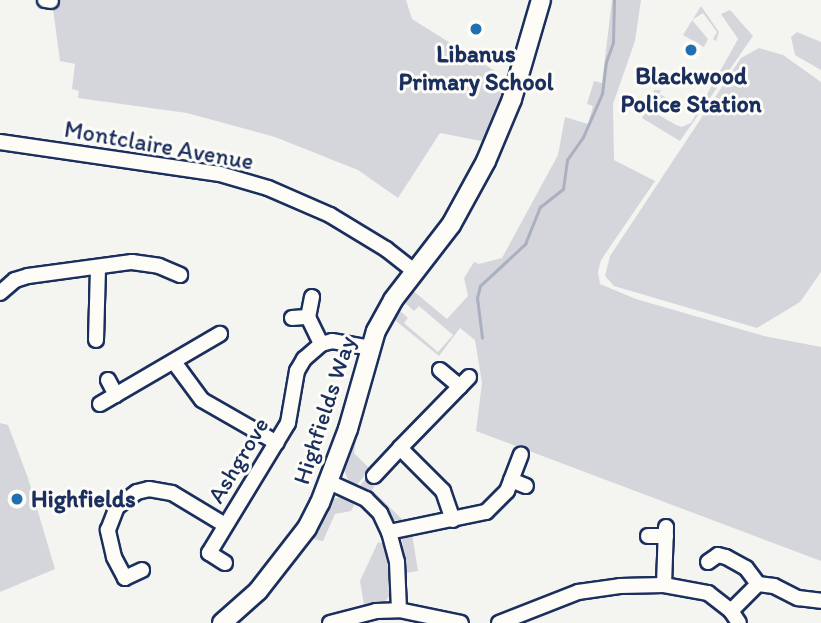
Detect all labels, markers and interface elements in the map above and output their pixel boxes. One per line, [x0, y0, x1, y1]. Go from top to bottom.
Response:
marker: Libanus Primary School [468, 21, 484, 37]
place label: Libanus Primary School [399, 40, 553, 96]
marker: Blackwood Police Station [683, 42, 699, 58]
place label: Blackwood Police Station [620, 62, 762, 118]
street label: Montclaire Avenue [63, 114, 255, 176]
street label: Highfields Way [287, 333, 361, 487]
street label: Ashgrove [201, 412, 275, 508]
place label: Highfields [31, 485, 136, 513]
marker: Highfields [9, 491, 25, 507]

